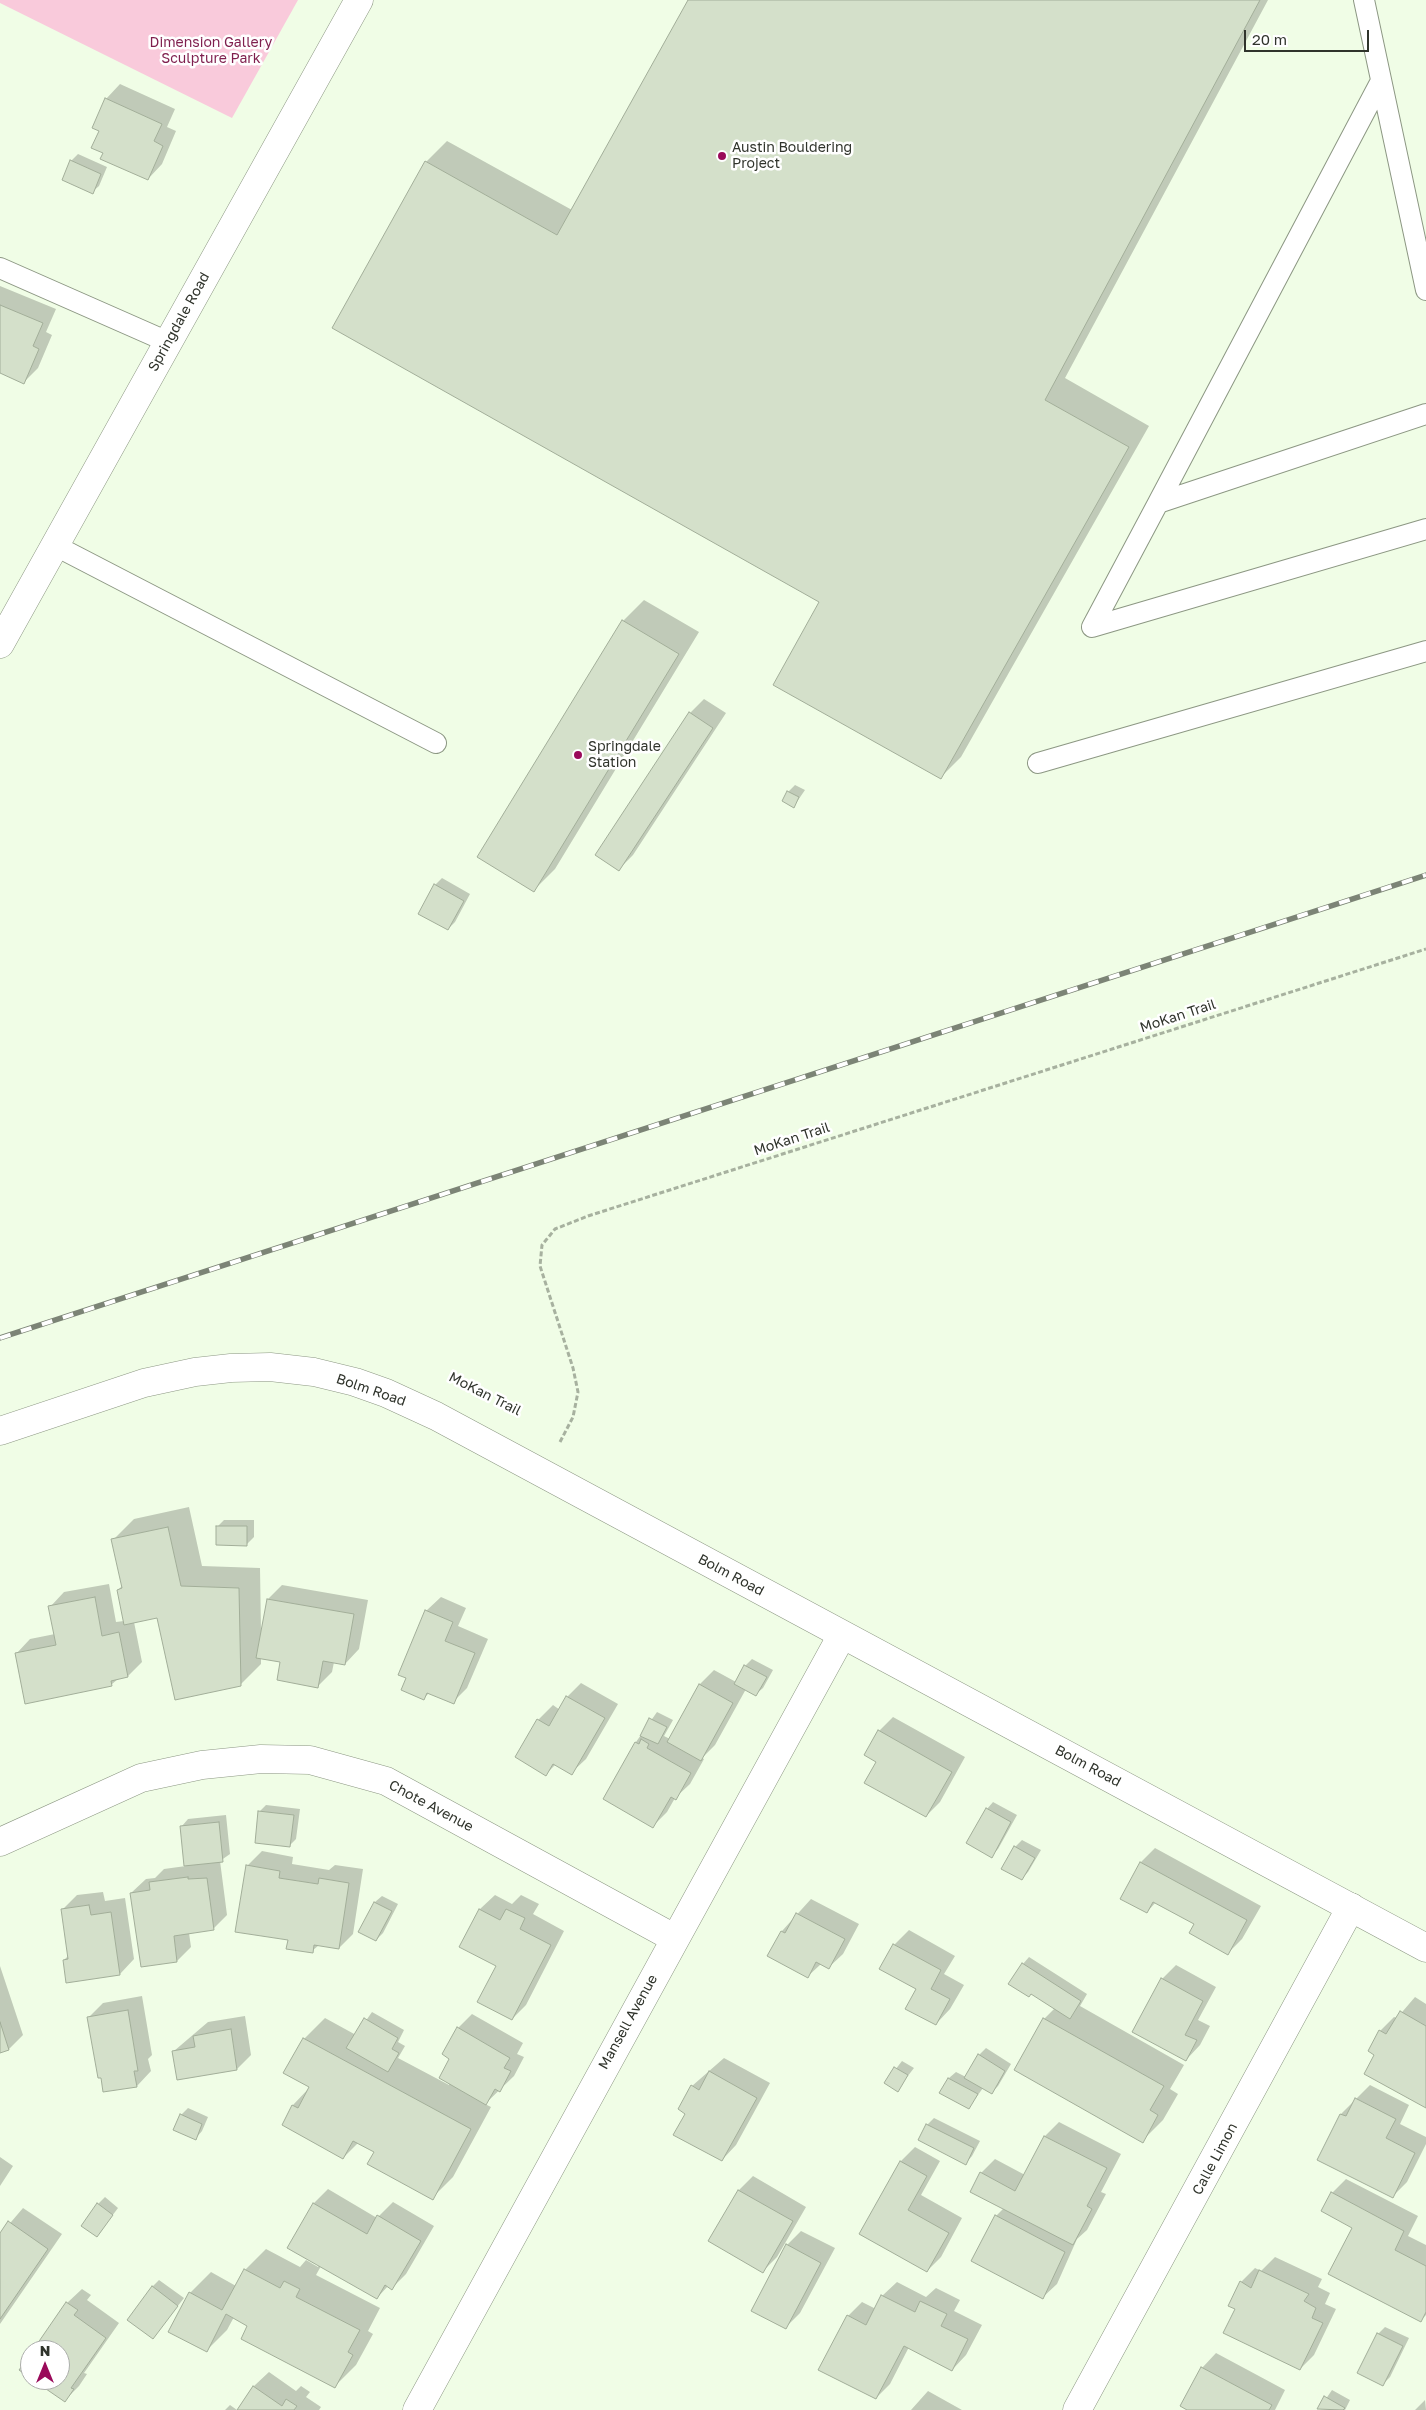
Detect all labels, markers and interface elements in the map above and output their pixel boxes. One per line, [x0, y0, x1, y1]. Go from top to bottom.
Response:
scale bar [1246, 20, 1371, 52]
text: 20 m [1252, 30, 1287, 48]
park label: Dimension Gallery Sculpture Park [150, 35, 272, 68]
place label: Austin Bouldering Project [732, 140, 852, 172]
marker: Austin Bouldering Project [716, 150, 728, 162]
street label: Springdale Road [145, 269, 213, 375]
place label: Springdale Station [588, 739, 661, 772]
marker: Springdale Station [572, 749, 584, 761]
street label: MoKan Trail [1138, 996, 1218, 1036]
street label: MoKan Trail [752, 1119, 832, 1159]
street label: MoKan Trail [446, 1369, 524, 1419]
street label: Bolm Road [334, 1370, 408, 1410]
street label: Bolm Road [695, 1551, 767, 1599]
street label: Bolm Road [1052, 1742, 1124, 1790]
street label: Chote Avenue [386, 1777, 476, 1835]
street label: Mansell Avenue [595, 1972, 661, 2072]
street label: Calle Limon [1189, 2120, 1241, 2198]
north arrow [20, 2340, 70, 2390]
text: N [40, 2342, 50, 2359]

